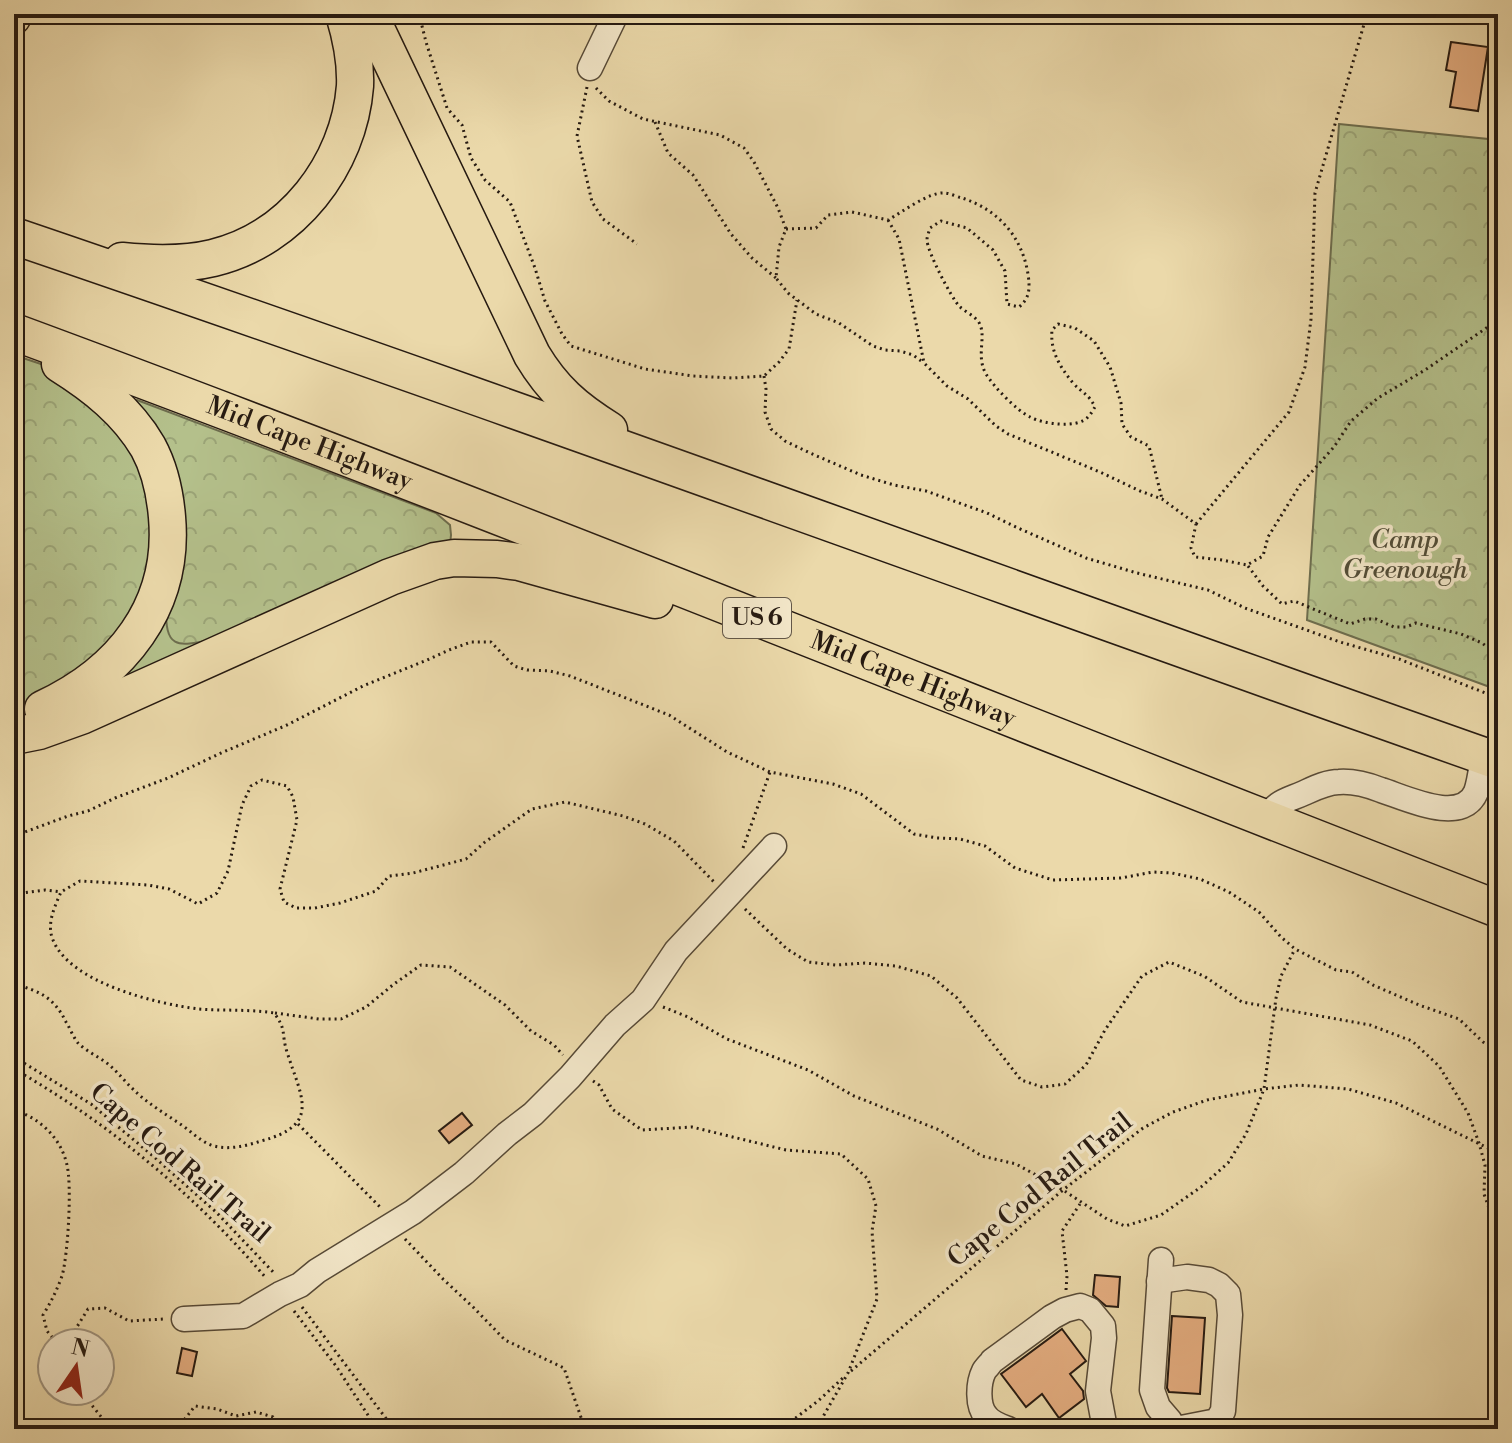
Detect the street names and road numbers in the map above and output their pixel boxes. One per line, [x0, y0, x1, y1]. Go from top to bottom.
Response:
street label: Mid Cape Highway [202, 390, 418, 498]
road number: US 6 [723, 598, 791, 638]
street label: Mid Cape Highway [806, 625, 1021, 735]
street label: Cape Cod Rail Trail [83, 1076, 277, 1250]
street label: Cape Cod Rail Trail [941, 1106, 1139, 1274]

